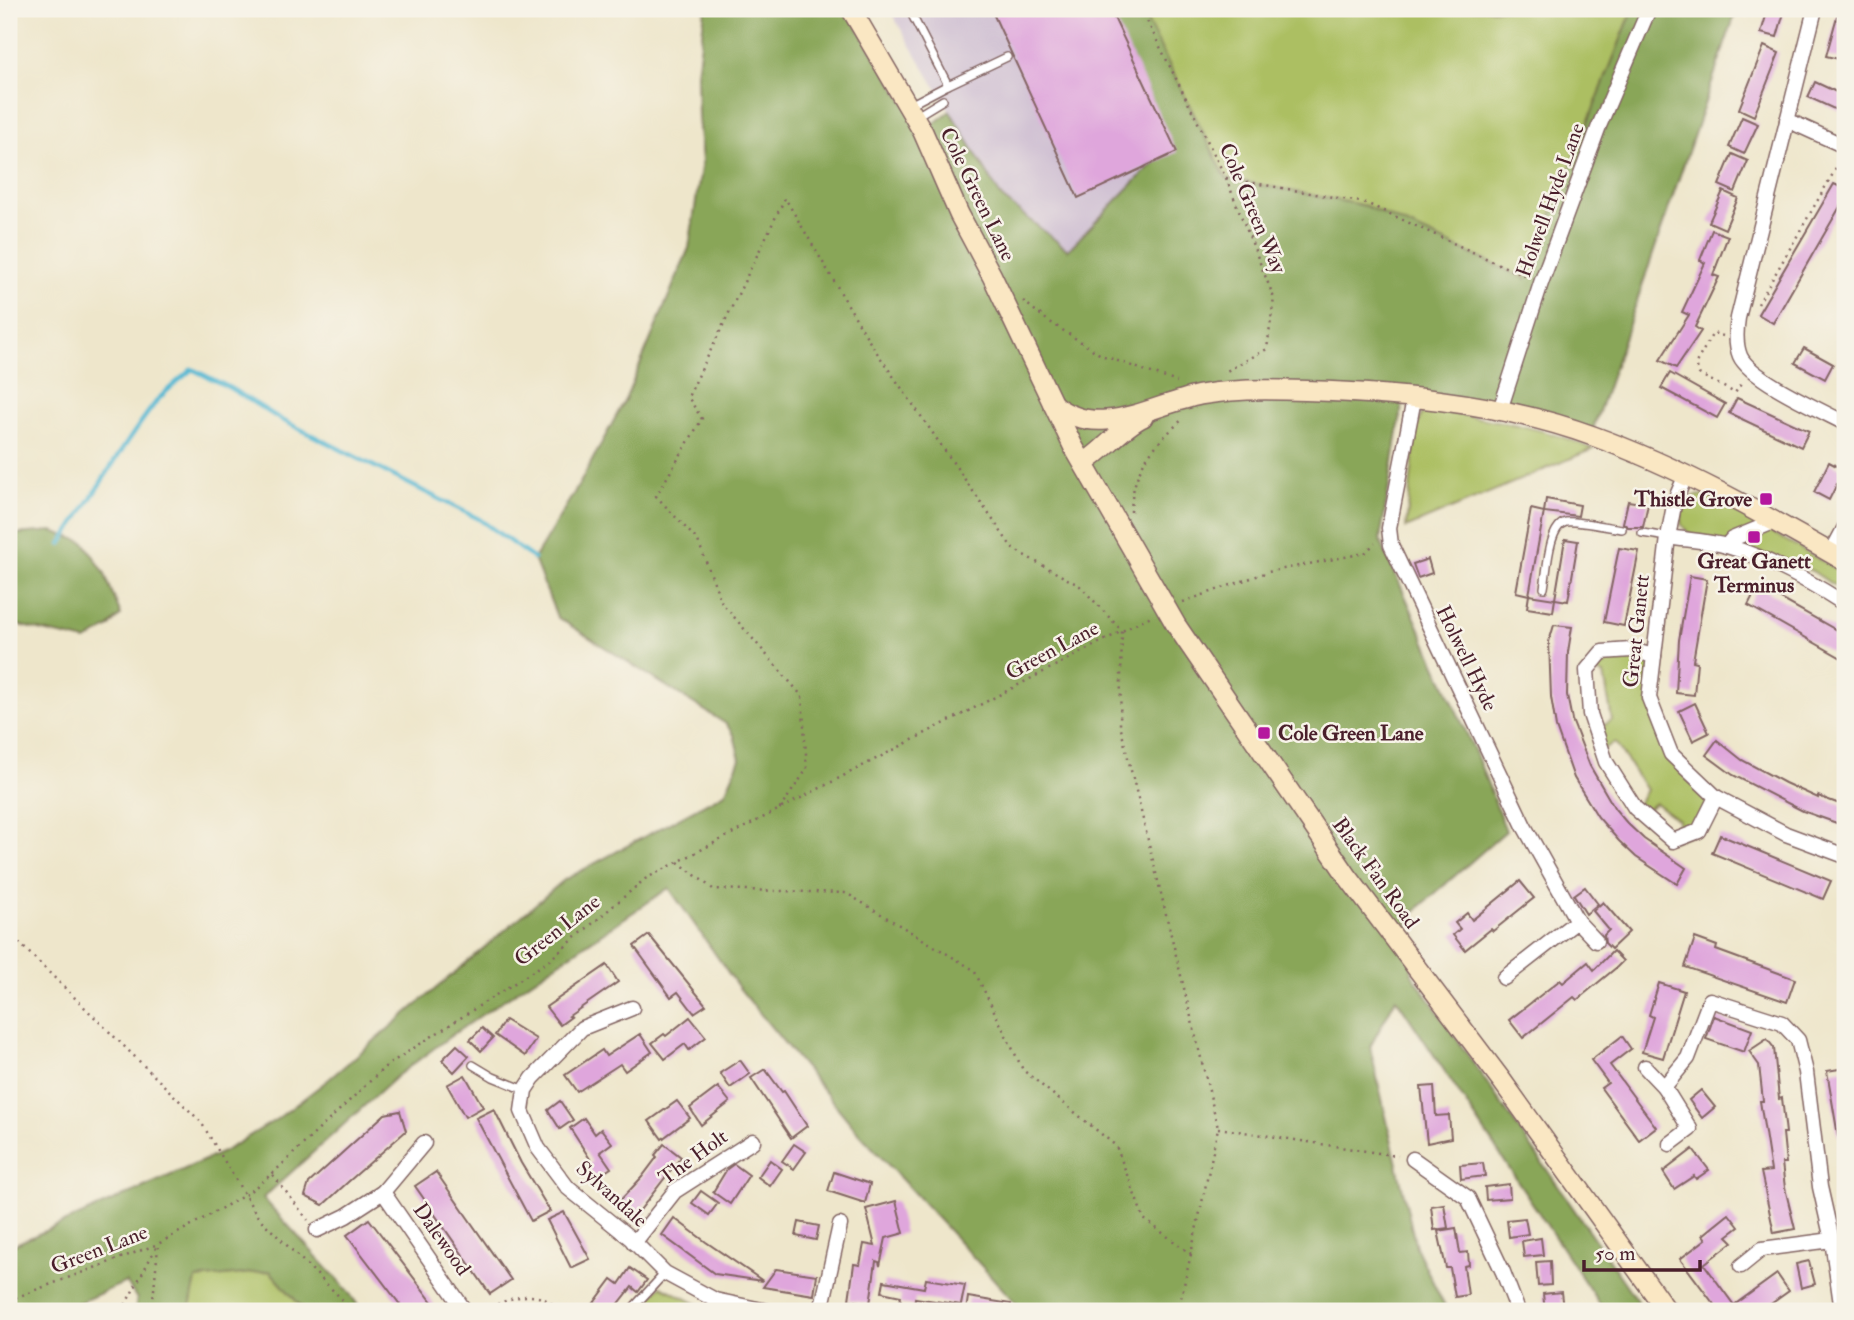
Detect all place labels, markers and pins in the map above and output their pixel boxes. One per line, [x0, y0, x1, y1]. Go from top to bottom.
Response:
place label: Thistle Grove [1633, 486, 1752, 513]
marker: Thistle Grove [1758, 491, 1774, 507]
marker: Great Ganett Terminus [1746, 529, 1762, 545]
place label: Great Ganett Terminus [1697, 548, 1811, 599]
place label: Cole Green Lane [1278, 720, 1424, 747]
marker: Cole Green Lane [1256, 725, 1272, 741]

